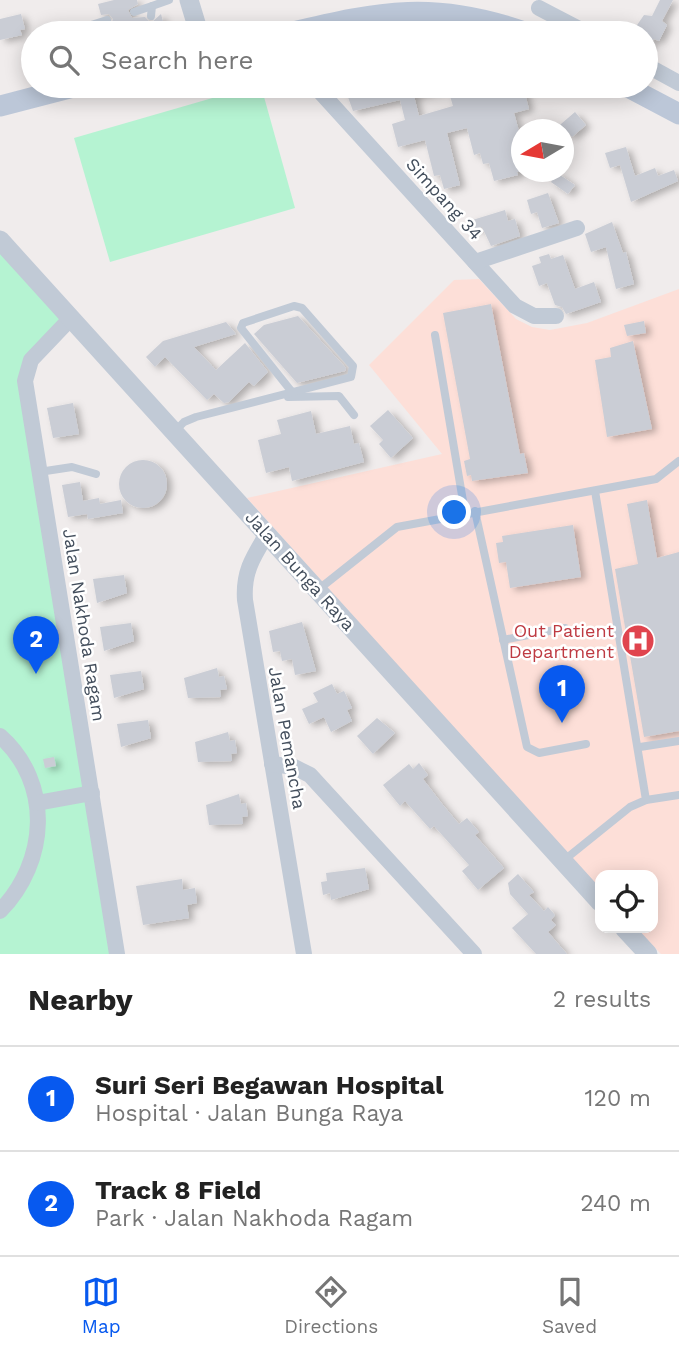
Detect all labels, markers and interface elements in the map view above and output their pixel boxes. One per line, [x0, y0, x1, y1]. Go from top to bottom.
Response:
search box [21, 21, 658, 98]
icon: search [45, 41, 83, 79]
text: Search here [101, 45, 253, 75]
north arrow [511, 119, 574, 182]
street label: Simpang 34 [402, 153, 487, 244]
your location [437, 495, 471, 529]
street label: Jalan Bunga Raya [241, 507, 359, 635]
street label: Jalan Nakhoda Ragam [59, 527, 110, 723]
pin: 2 [13, 616, 59, 674]
place label: Out Patient Department [509, 620, 614, 662]
hospital icon: Out Patient Department [619, 622, 657, 660]
street label: Jalan Pemancha [265, 665, 310, 811]
pin: 1 [539, 665, 585, 723]
map controls [595, 870, 658, 933]
button: locate [595, 870, 658, 933]
text: Nearby [28, 982, 133, 1017]
text: 2 results [553, 986, 651, 1013]
text: Suri Seri Begawan Hospital [95, 1070, 443, 1100]
text: 1 [46, 1085, 56, 1112]
text: 120 m [585, 1085, 651, 1112]
text: Hospital · Jalan Bunga Raya [95, 1100, 403, 1127]
text: Track 8 Field [95, 1175, 261, 1205]
text: 2 [44, 1190, 58, 1217]
text: 240 m [580, 1190, 651, 1217]
text: Park · Jalan Nakhoda Ragam [95, 1205, 413, 1232]
tab: Map [82, 1273, 121, 1338]
tab: Directions [284, 1273, 378, 1338]
tab: Saved [542, 1273, 597, 1338]

